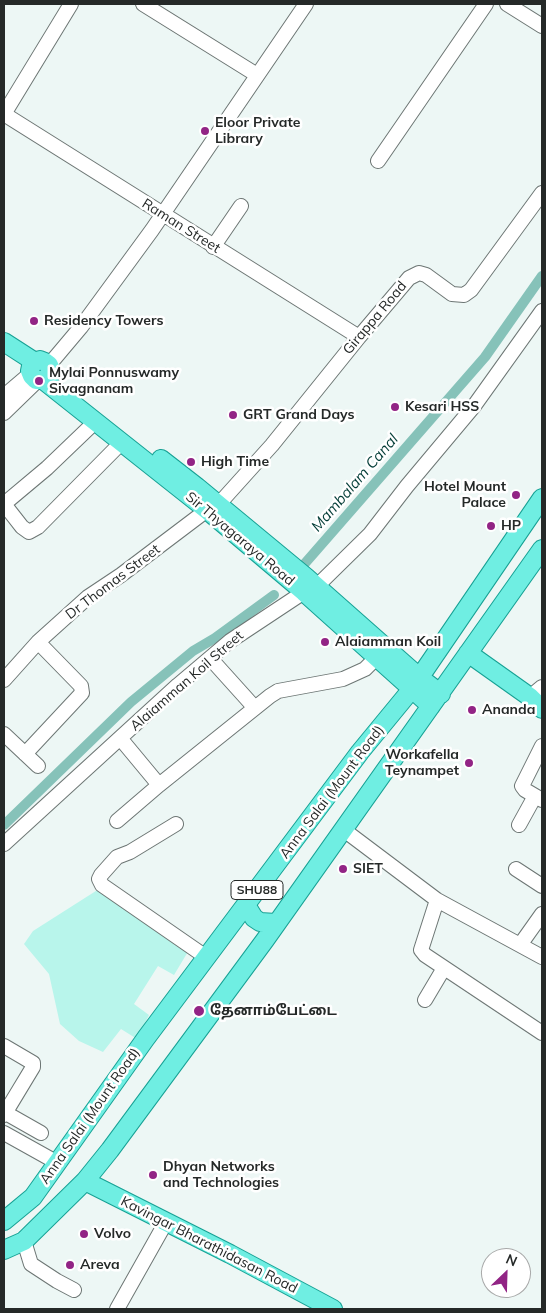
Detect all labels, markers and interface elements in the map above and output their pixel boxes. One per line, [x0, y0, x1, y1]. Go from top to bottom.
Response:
place label: Eloor Private Library [215, 115, 300, 148]
marker: Eloor Private Library [199, 125, 211, 137]
street label: Raman Street [139, 195, 223, 257]
street label: Girappa Road [340, 278, 410, 358]
place label: Residency Towers [44, 313, 163, 329]
marker: Residency Towers [28, 315, 40, 327]
place label: Mylai Ponnuswamy Sivagnanam [49, 365, 179, 398]
marker: Mylai Ponnuswamy Sivagnanam [33, 375, 45, 387]
place label: Kesari HSS [405, 399, 479, 415]
marker: Kesari HSS [389, 401, 401, 413]
place label: GRT Grand Days [243, 407, 355, 423]
marker: GRT Grand Days [227, 409, 239, 421]
water label: Mambalam Canal [308, 431, 402, 535]
place label: High Time [201, 454, 269, 470]
marker: High Time [185, 456, 197, 468]
place label: Hotel Mount Palace [424, 479, 506, 512]
street label: Sir Thyagaraya Road [182, 489, 298, 589]
marker: Hotel Mount Palace [510, 489, 522, 501]
place label: HP [501, 518, 521, 534]
marker: HP [485, 520, 497, 532]
street label: Dr Thomas Street [62, 541, 164, 623]
street label: Alaiamman Koil Street [127, 627, 247, 735]
place label: Alaiamman Koil [335, 634, 441, 650]
marker: Alaiamman Koil [319, 636, 331, 648]
place label: Ananda [482, 702, 535, 718]
marker: Ananda [466, 704, 478, 716]
street label: Anna Salai (Mount Road) [276, 722, 388, 862]
place label: Workafella Teynampet [385, 747, 459, 780]
marker: Workafella Teynampet [463, 757, 475, 769]
place label: SIET [353, 861, 383, 877]
marker: SIET [337, 863, 349, 875]
road number: SHU88 [231, 880, 283, 900]
place label: தேனாம்பேட்டை [210, 1003, 337, 1019]
marker: தேனாம்பேட்டை [192, 1004, 206, 1018]
street label: Anna Salai (Mount Road) [36, 1045, 144, 1187]
place label: Dhyan Networks and Technologies [163, 1159, 279, 1192]
marker: Dhyan Networks and Technologies [147, 1169, 159, 1181]
street label: Kavingar Bharathidasan Road [118, 1193, 300, 1297]
place label: Volvo [94, 1226, 131, 1242]
marker: Volvo [78, 1228, 90, 1240]
north arrow [481, 1248, 531, 1298]
text: N [503, 1250, 520, 1271]
place label: Areva [80, 1257, 120, 1273]
marker: Areva [64, 1259, 76, 1271]

